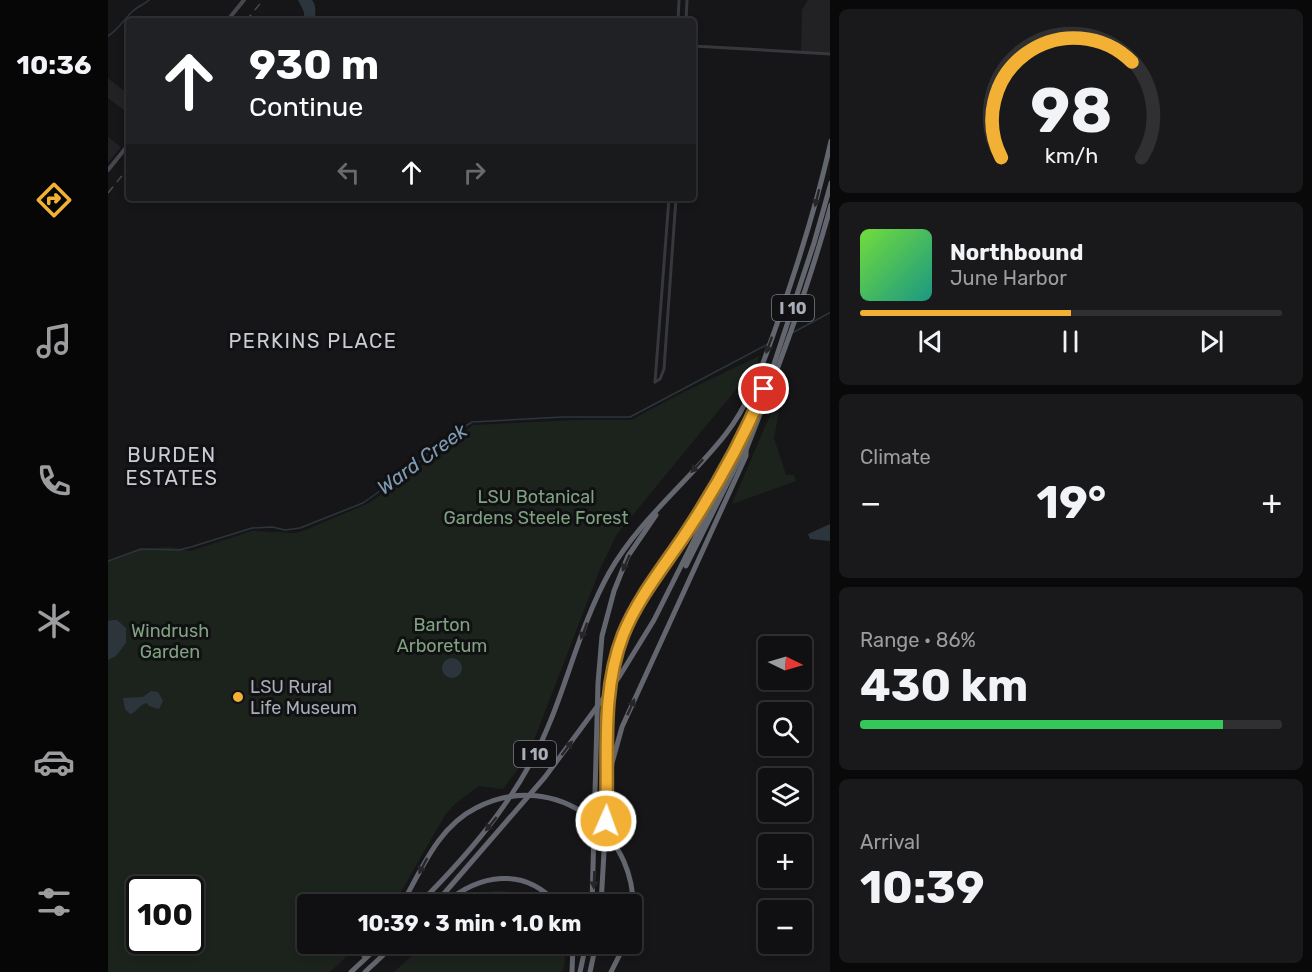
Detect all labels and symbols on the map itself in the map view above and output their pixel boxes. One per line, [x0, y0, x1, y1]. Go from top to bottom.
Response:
one-way arrow [812, 189, 822, 208]
road number: I 10 [772, 295, 814, 321]
district label: PERKINS PLACE [229, 329, 397, 353]
one-way arrow [764, 337, 774, 355]
pin [738, 363, 789, 414]
water label: Ward Creek [372, 418, 472, 500]
district label: BURDEN ESTATES [125, 443, 219, 490]
one-way arrow [691, 458, 704, 473]
park label: LSU Botanical Gardens Steele Forest [444, 486, 628, 529]
one-way arrow [621, 554, 630, 571]
park label: Barton Arboretum [397, 614, 487, 657]
park label: Windrush Garden [131, 620, 209, 663]
one-way arrow [578, 622, 588, 640]
north arrow [758, 636, 812, 690]
place label: LSU Rural Life Museum [250, 676, 357, 719]
marker: LSU Rural Life Museum [231, 690, 245, 704]
one-way arrow [626, 698, 635, 715]
one-way arrow [561, 740, 573, 755]
road number: I 10 [514, 741, 556, 767]
position arrow [574, 789, 638, 853]
one-way arrow [486, 817, 498, 832]
one-way arrow [418, 858, 428, 875]
one-way arrow [589, 870, 598, 889]
speed limit sign: 100 [126, 876, 204, 954]

